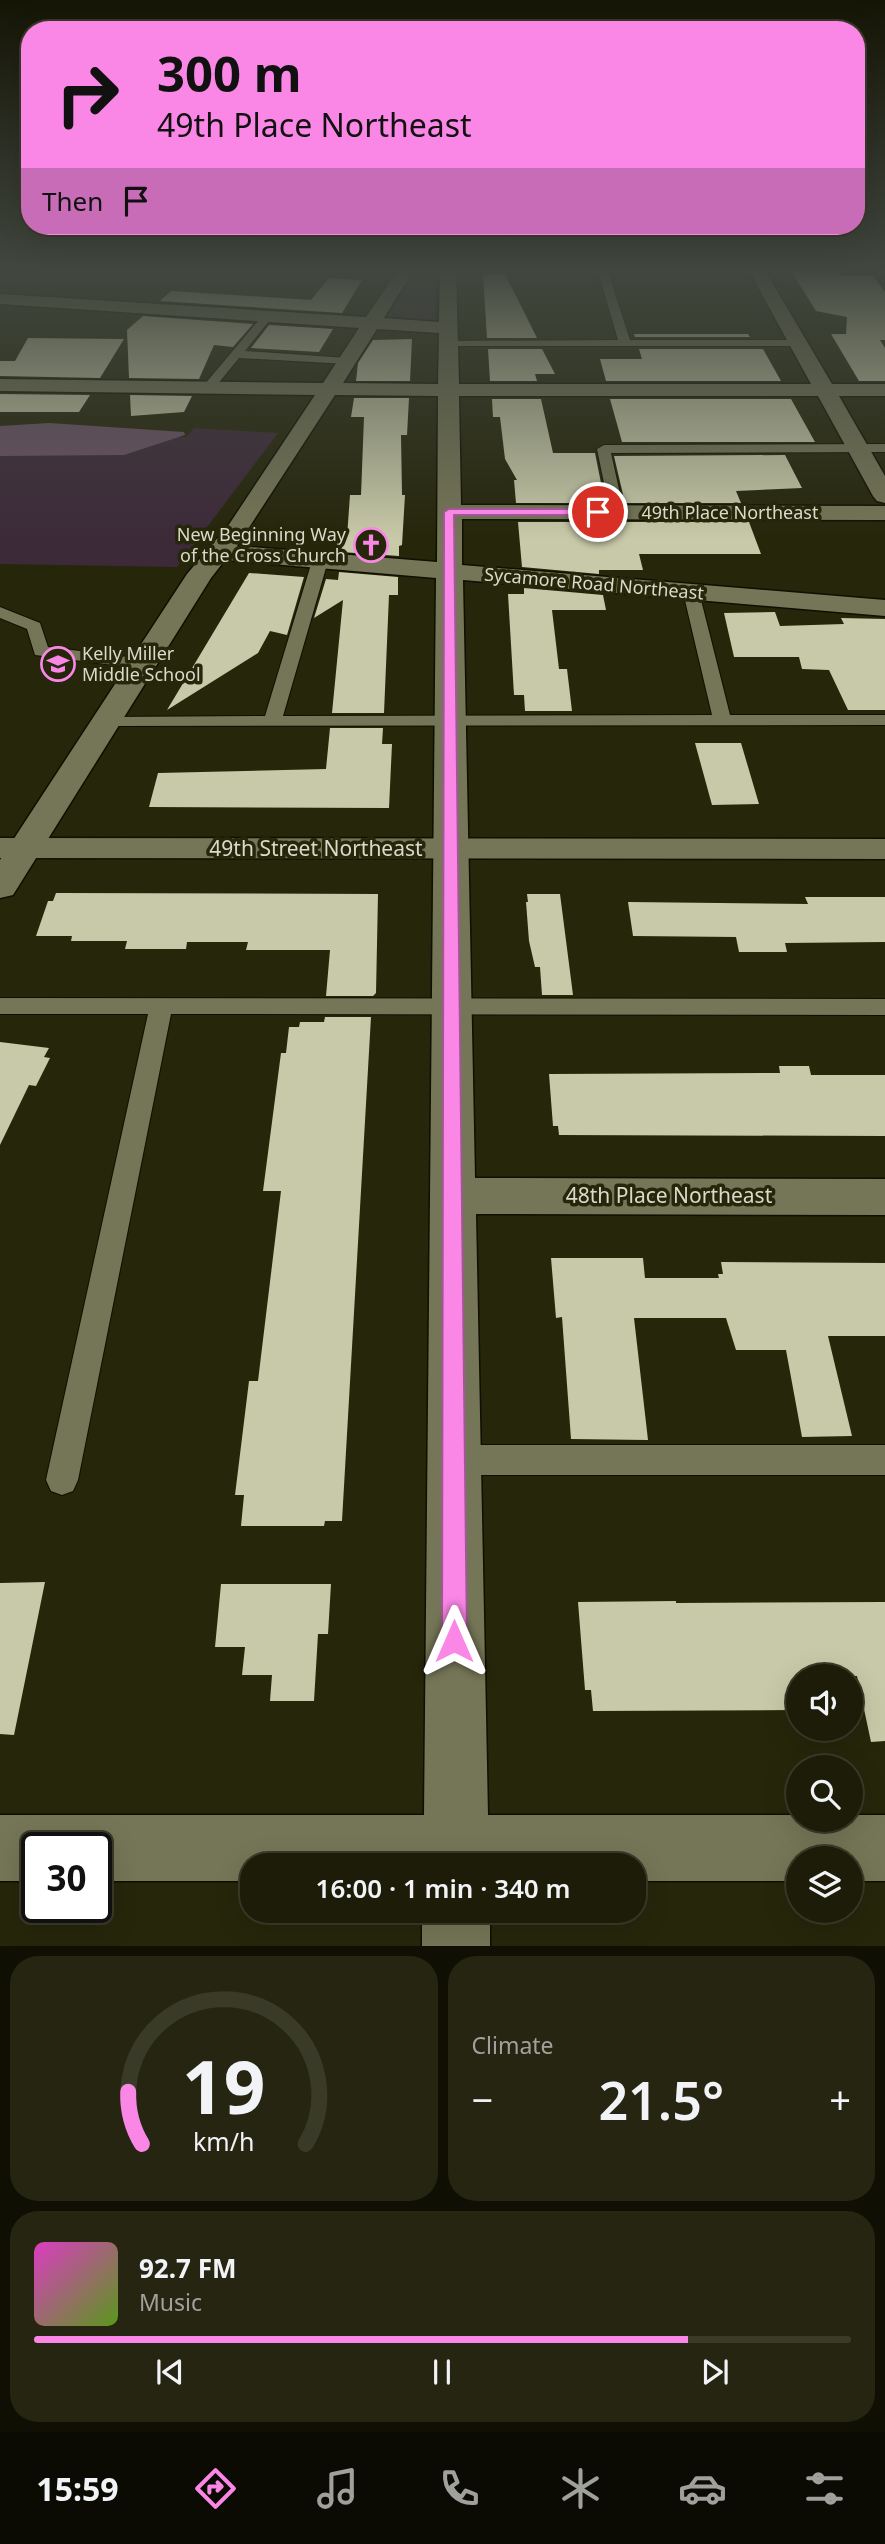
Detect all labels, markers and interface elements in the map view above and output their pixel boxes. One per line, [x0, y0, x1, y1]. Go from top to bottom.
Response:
text: 300 m [157, 40, 302, 106]
icon: right [42, 49, 133, 140]
text: 49th Place Northeast [157, 103, 472, 146]
icon: arrive [117, 182, 155, 220]
text: Then [42, 183, 103, 219]
pin [568, 482, 628, 542]
icon: arrive [579, 493, 617, 531]
street label: 49th Place Northeast [642, 500, 819, 524]
place label: New Beginning Way of the Cross Church [177, 522, 347, 567]
church icon: New Beginning Way of the Cross Church [352, 526, 390, 564]
street label: Sycamore Road Northeast [483, 561, 705, 605]
place label: Kelly Miller Middle School [82, 641, 201, 686]
school or university icon: Kelly Miller Middle School [39, 645, 77, 683]
street label: 49th Street Northeast [209, 834, 423, 862]
street label: 48th Place Northeast [566, 1181, 773, 1209]
position arrow [417, 1604, 491, 1678]
map controls [786, 1664, 863, 1923]
button: sound [786, 1664, 863, 1741]
button: search [786, 1755, 863, 1832]
speed limit sign: 30 [21, 1832, 112, 1923]
button: layers [786, 1846, 863, 1923]
text: 16:00 · 1 min · 340 m [316, 1870, 570, 1906]
text: Climate [472, 2029, 554, 2061]
text: 19 [182, 2037, 265, 2136]
text: 21.5° [598, 2064, 724, 2135]
text: − [472, 2073, 493, 2125]
text: + [829, 2073, 851, 2125]
text: km/h [193, 2124, 255, 2158]
text: 92.7 FM [139, 2250, 236, 2286]
text: Music [139, 2286, 202, 2318]
icon: previous [151, 2353, 189, 2391]
icon: pause [423, 2353, 461, 2391]
icon: next [696, 2353, 734, 2391]
icon: directions [191, 2464, 240, 2513]
icon: music [313, 2464, 362, 2513]
icon: phone [435, 2464, 484, 2513]
icon: climate [556, 2464, 605, 2513]
icon: car [678, 2464, 727, 2513]
icon: filters [800, 2464, 849, 2513]
text: 15:59 [36, 2467, 119, 2510]

